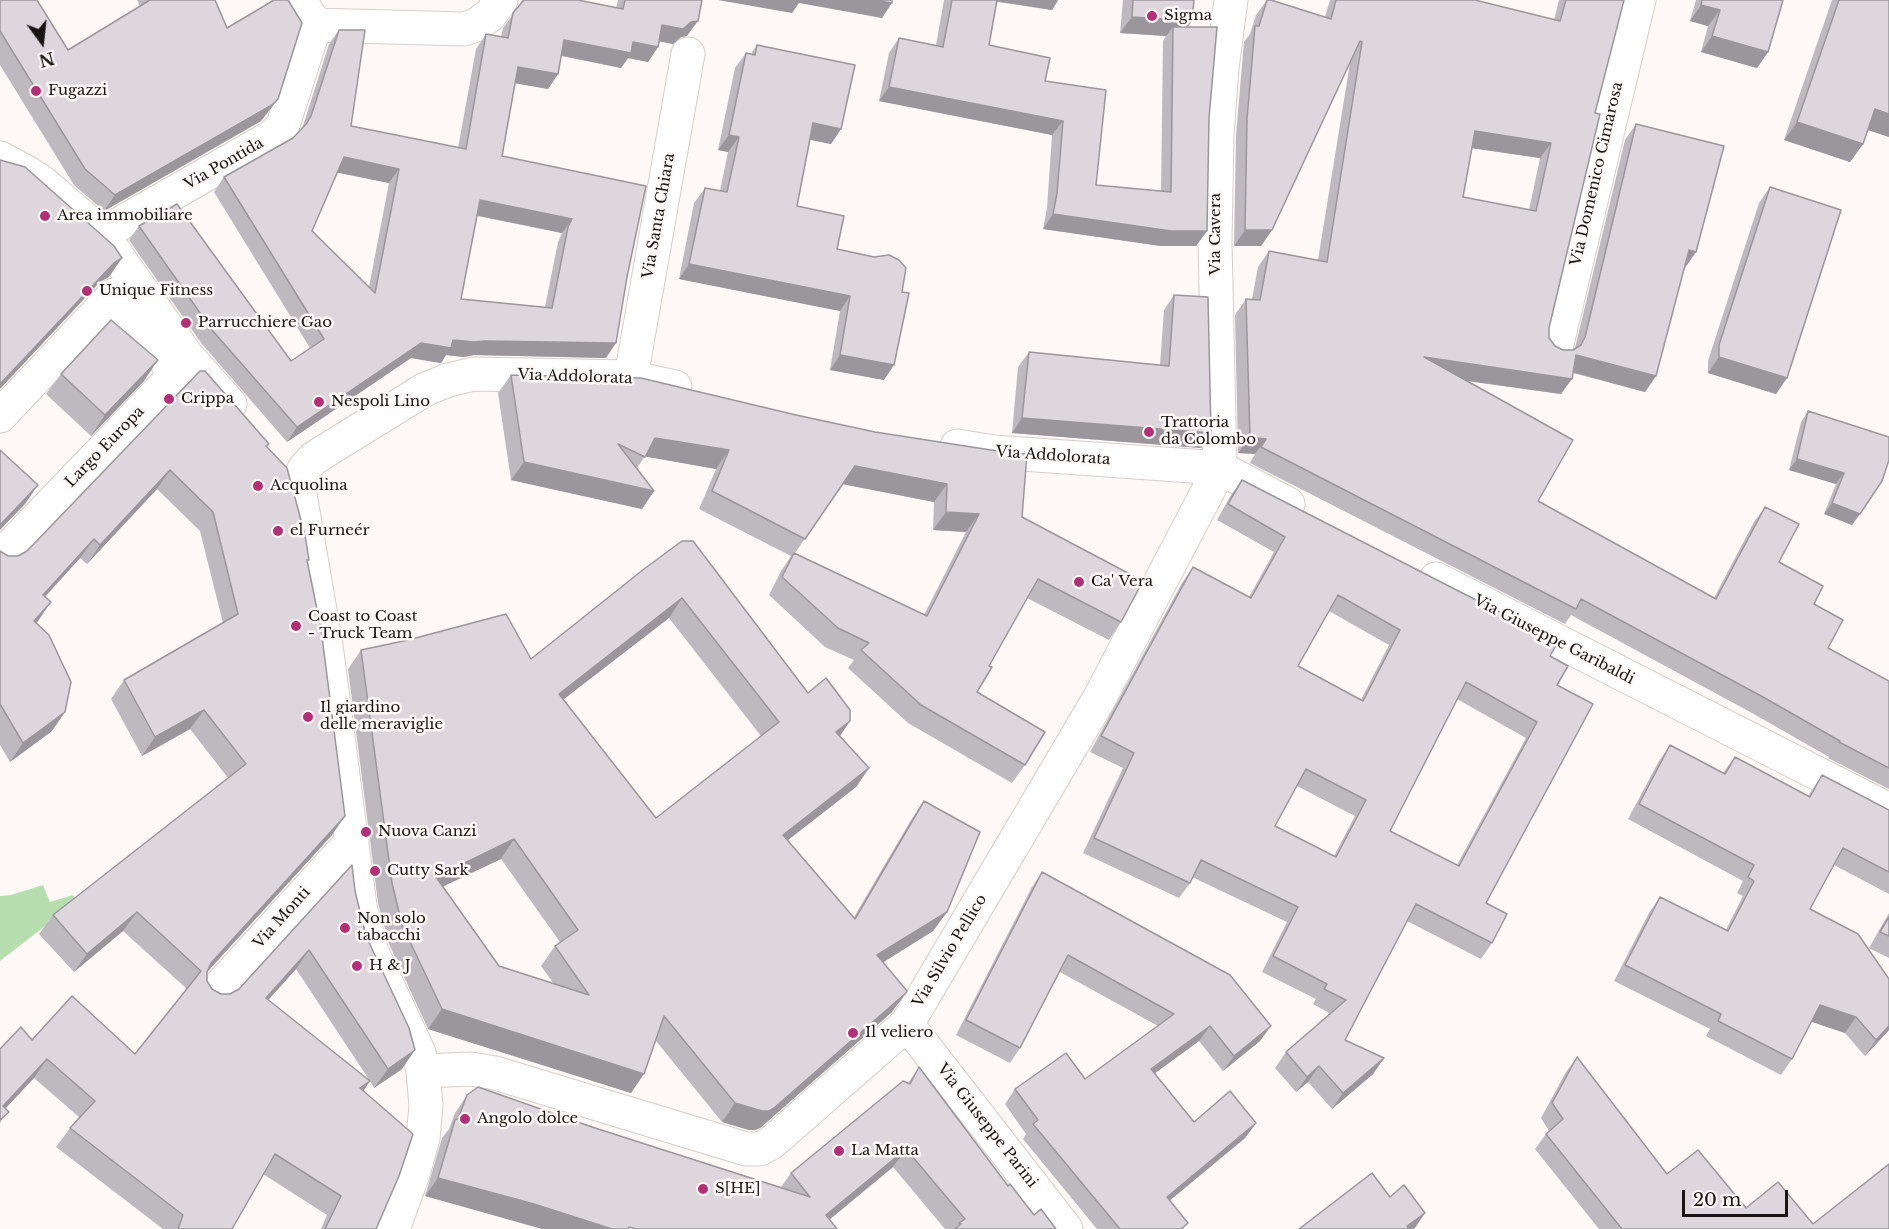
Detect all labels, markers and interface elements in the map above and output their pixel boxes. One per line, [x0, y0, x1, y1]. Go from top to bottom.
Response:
place label: Sigma [1164, 7, 1212, 25]
marker: Sigma [1145, 9, 1159, 23]
north arrow [12, 12, 72, 72]
text: N [37, 48, 57, 71]
street label: Via Domenico Cimarosa [1567, 80, 1627, 268]
place label: Fugazzi [48, 82, 107, 100]
marker: Fugazzi [29, 84, 43, 98]
street label: Via Pontida [181, 134, 267, 194]
street label: Via Santa Chiara [639, 152, 679, 280]
street label: Via Cavera [1207, 193, 1225, 275]
place label: Area immobiliare [57, 207, 193, 225]
marker: Area immobiliare [38, 209, 52, 223]
place label: Unique Fitness [99, 282, 213, 300]
marker: Unique Fitness [80, 284, 94, 298]
place label: Parrucchiere Gao [198, 314, 332, 332]
marker: Parrucchiere Gao [179, 316, 193, 330]
street label: Via Addolorata [517, 366, 633, 388]
place label: Crippa [181, 390, 234, 408]
marker: Crippa [162, 392, 176, 406]
place label: Nespoli Lino [331, 393, 430, 411]
marker: Nespoli Lino [312, 395, 326, 409]
street label: Largo Europa [62, 403, 148, 491]
place label: Trattoria da Colombo [1161, 414, 1256, 449]
marker: Trattoria da Colombo [1142, 425, 1156, 439]
street label: Via Addolorata [995, 443, 1111, 469]
place label: Acquolina [270, 477, 348, 495]
marker: Acquolina [251, 479, 265, 493]
place label: el Furneér [290, 522, 370, 540]
marker: el Furneér [271, 524, 285, 538]
place label: Ca' Vera [1091, 573, 1153, 591]
marker: Ca' Vera [1072, 575, 1086, 589]
street label: Via Giuseppe Garibaldi [1471, 592, 1637, 688]
place label: Coast to Coast - Truck Team [308, 608, 417, 643]
marker: Coast to Coast - Truck Team [289, 619, 303, 633]
place label: Il giardino delle meraviglie [320, 699, 443, 734]
marker: Il giardino delle meraviglie [301, 710, 315, 724]
place label: Nuova Canzi [378, 823, 476, 841]
marker: Nuova Canzi [359, 825, 373, 839]
place label: Cutty Sark [387, 862, 469, 880]
marker: Cutty Sark [368, 864, 382, 878]
street label: Via Monti [250, 884, 314, 952]
street label: Via Silvio Pellico [909, 891, 991, 1011]
place label: Non solo tabacchi [357, 910, 426, 945]
marker: Non solo tabacchi [338, 921, 352, 935]
place label: H & J [369, 957, 411, 975]
marker: H & J [350, 959, 364, 973]
place label: Il veliero [865, 1024, 933, 1042]
marker: Il veliero [846, 1026, 860, 1040]
street label: Via Giuseppe Parini [933, 1060, 1041, 1192]
place label: Angolo dolce [477, 1110, 578, 1128]
marker: Angolo dolce [458, 1112, 472, 1126]
place label: La Matta [851, 1142, 919, 1160]
marker: La Matta [832, 1144, 846, 1158]
scale bar [1685, 1178, 1792, 1216]
place label: S[HE] [715, 1180, 761, 1198]
marker: S[HE] [696, 1182, 710, 1196]
text: 20 m [1693, 1189, 1741, 1211]

